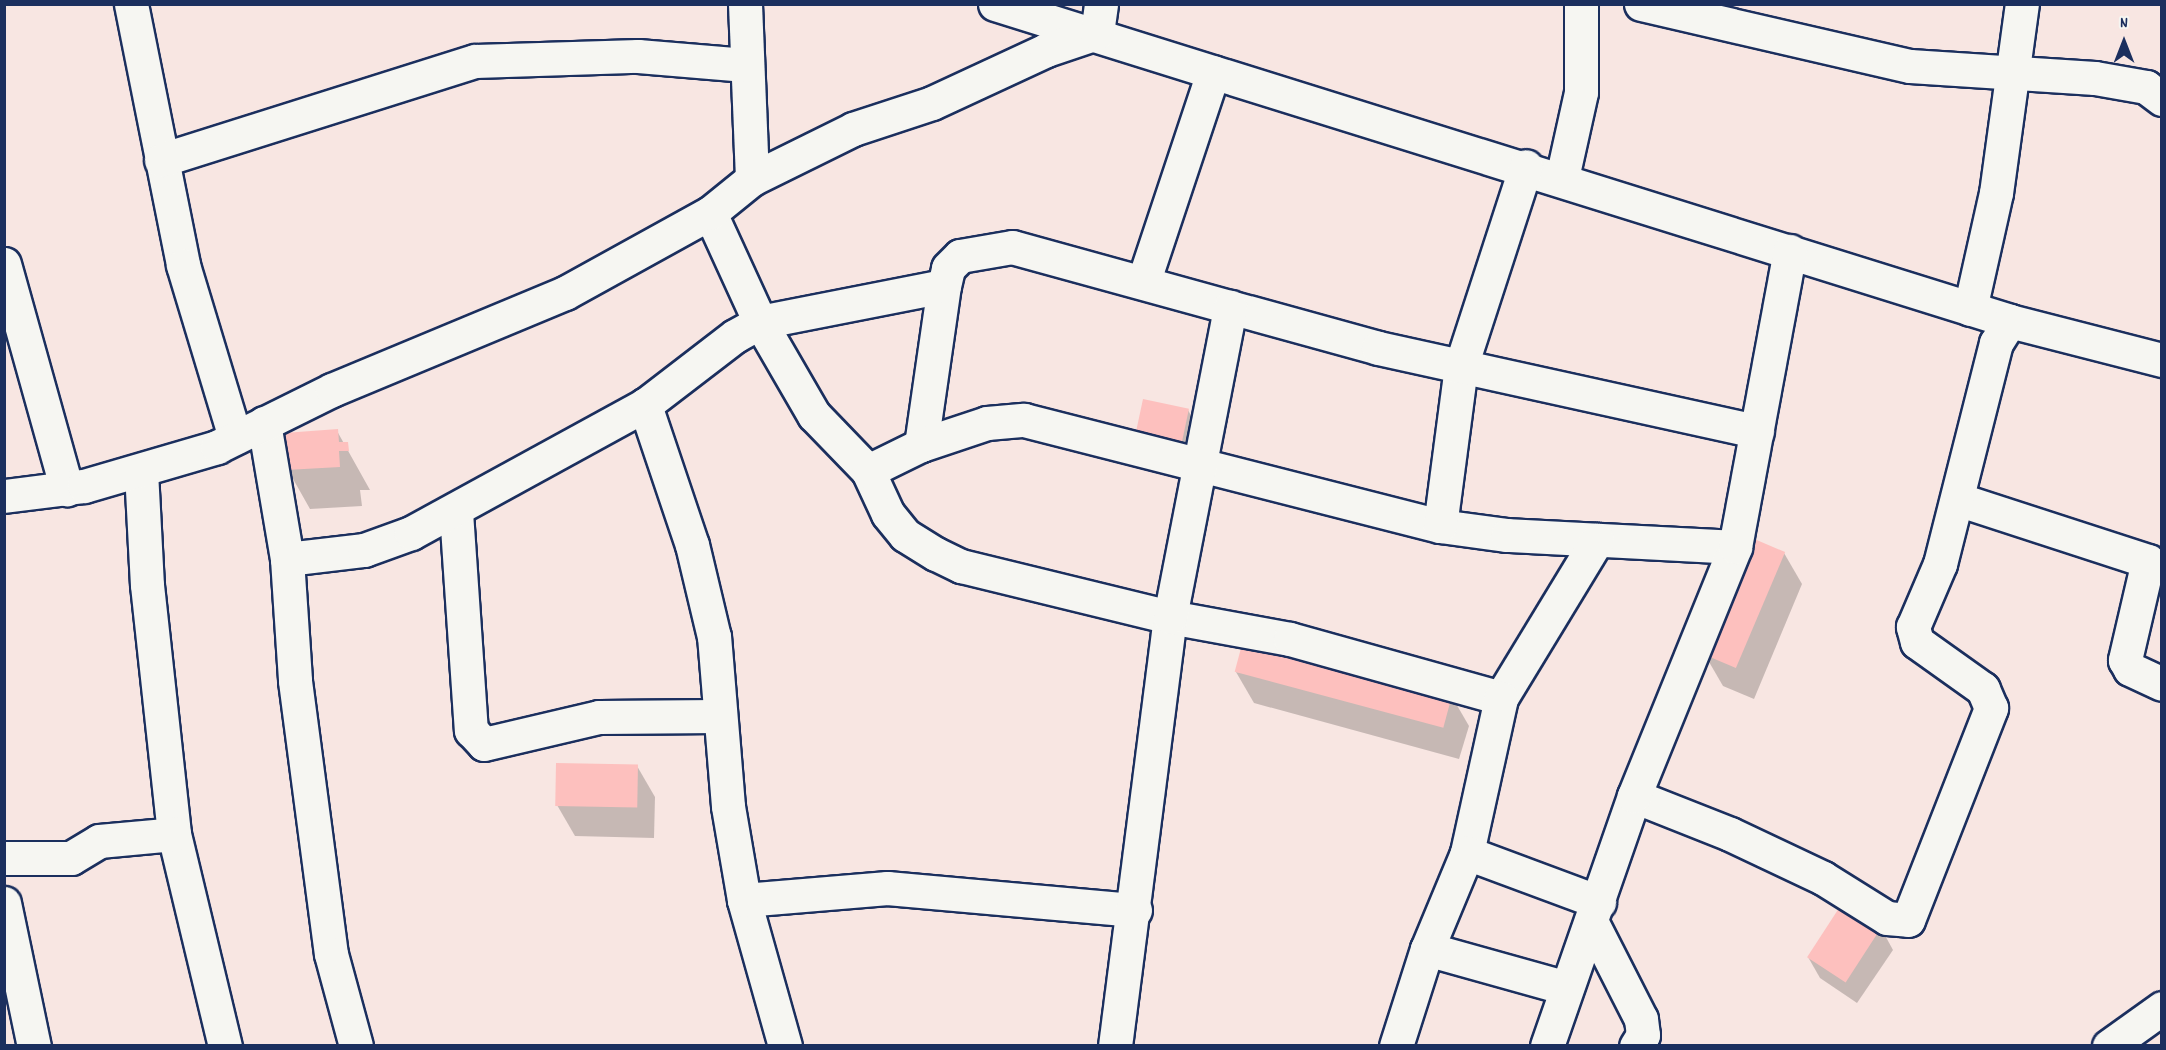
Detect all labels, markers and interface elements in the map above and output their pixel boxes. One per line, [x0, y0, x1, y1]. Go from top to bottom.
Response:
north arrow [2094, 12, 2154, 72]
text: N [2120, 12, 2128, 35]

